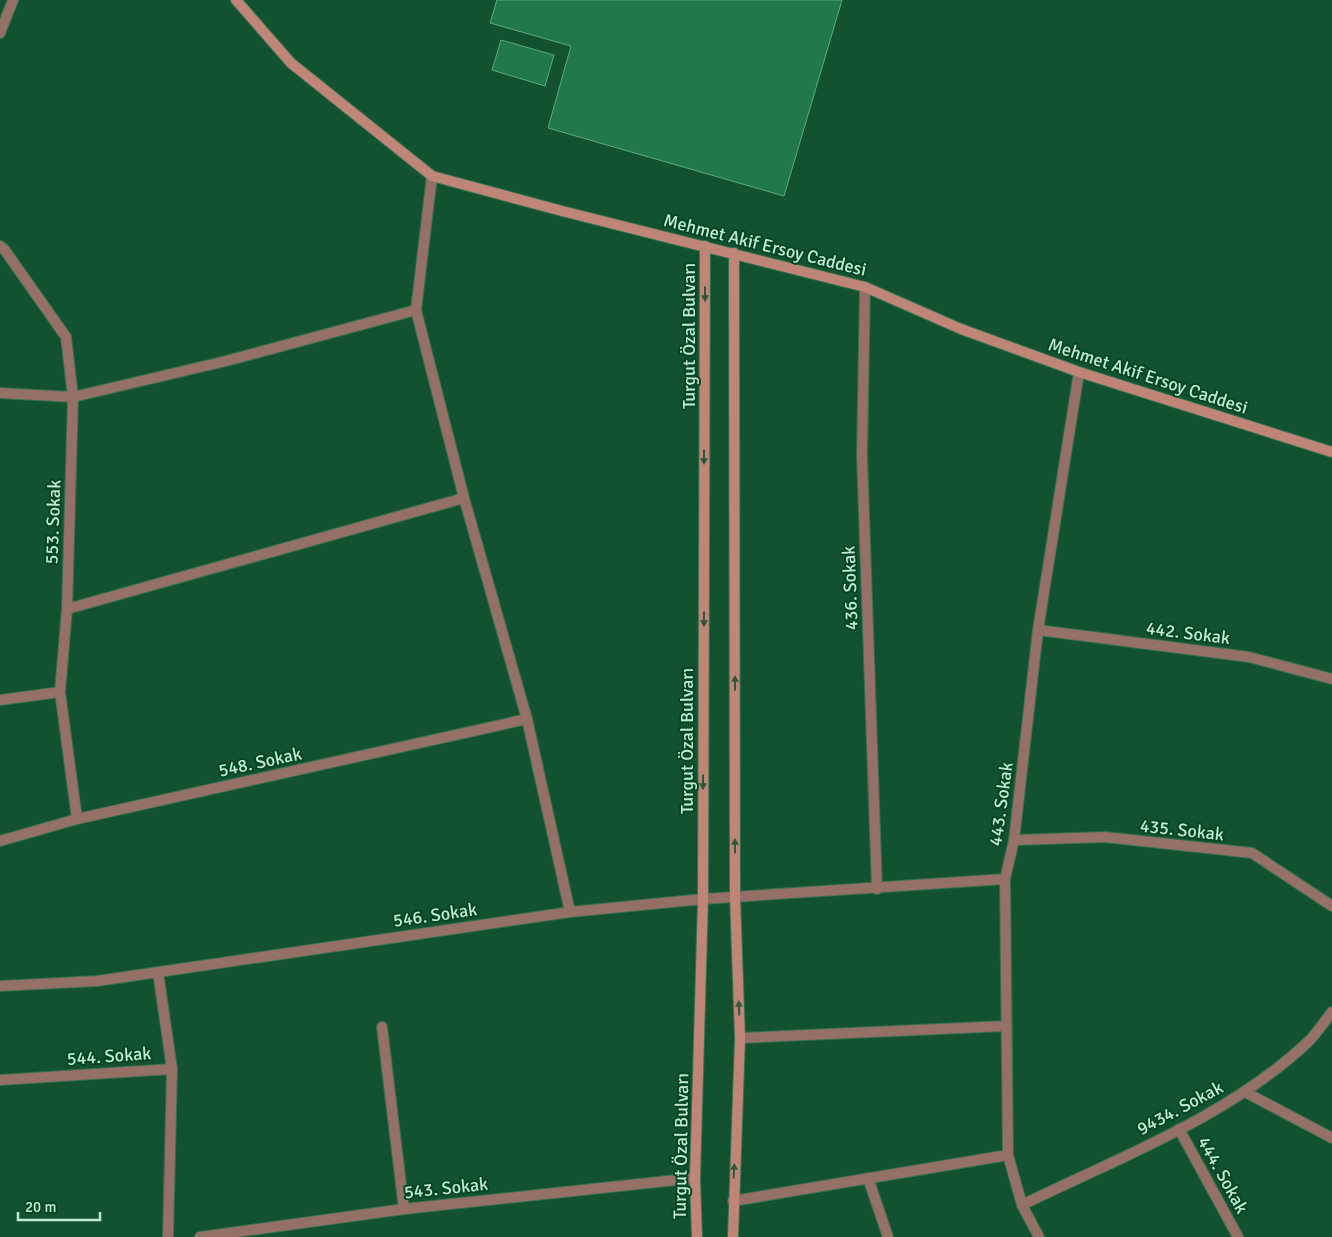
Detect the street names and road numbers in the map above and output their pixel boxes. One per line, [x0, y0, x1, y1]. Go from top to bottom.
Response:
street label: Mehmet Akif Ersoy Caddesi [661, 209, 869, 281]
street label: Turgut Özal Bulvarı [678, 263, 700, 409]
street label: Mehmet Akif Ersoy Caddesi [1045, 333, 1251, 419]
street label: 553. Sokak [41, 479, 65, 565]
street label: 436. Sokak [838, 545, 862, 631]
street label: 442. Sokak [1145, 617, 1231, 649]
street label: Turgut Özal Bulvarı [676, 668, 698, 814]
street label: 548. Sokak [216, 742, 304, 782]
street label: 443. Sokak [984, 761, 1018, 847]
street label: 435. Sokak [1139, 815, 1225, 845]
street label: 546. Sokak [392, 898, 478, 932]
street label: 544. Sokak [66, 1042, 152, 1070]
street label: Turgut Özal Bulvarı [669, 1073, 693, 1219]
street label: 9434. Sokak [1133, 1076, 1227, 1140]
street label: 444. Sokak [1193, 1133, 1253, 1217]
street label: 543. Sokak [403, 1173, 489, 1203]

